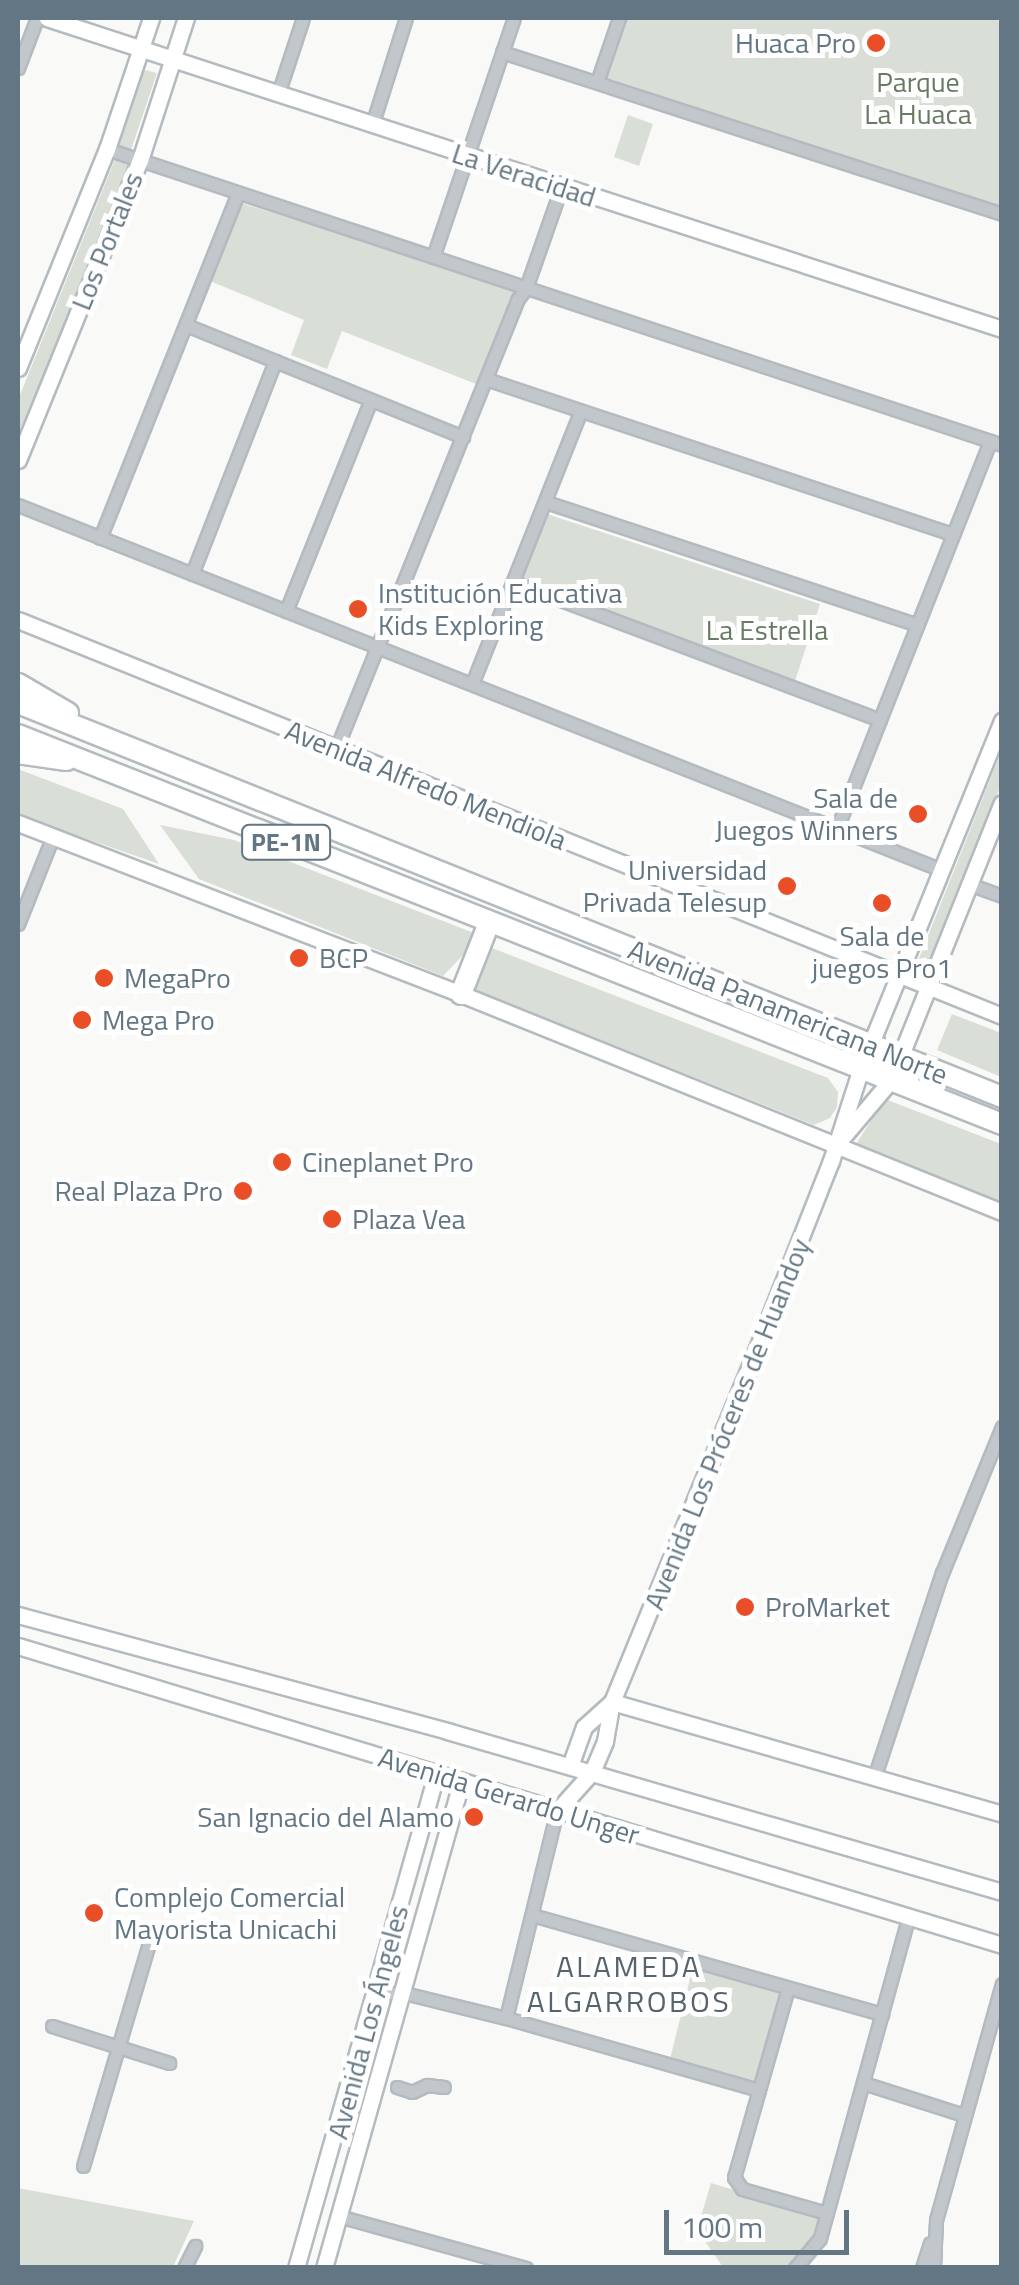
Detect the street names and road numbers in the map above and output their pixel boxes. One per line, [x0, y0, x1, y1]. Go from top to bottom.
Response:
street label: La Veracidad [448, 136, 600, 214]
street label: Los Portales [64, 167, 150, 315]
street label: Avenida Alfredo Mendiola [281, 713, 571, 857]
road number: PE-1N [241, 822, 331, 862]
street label: Avenida Panamericana Norte [623, 932, 953, 1092]
street label: Avenida Los Próceres de Huandoy [637, 1233, 817, 1615]
street label: Avenida Gerardo Unger [374, 1740, 644, 1852]
street label: Avenida Los Ángeles [321, 1901, 415, 2143]

